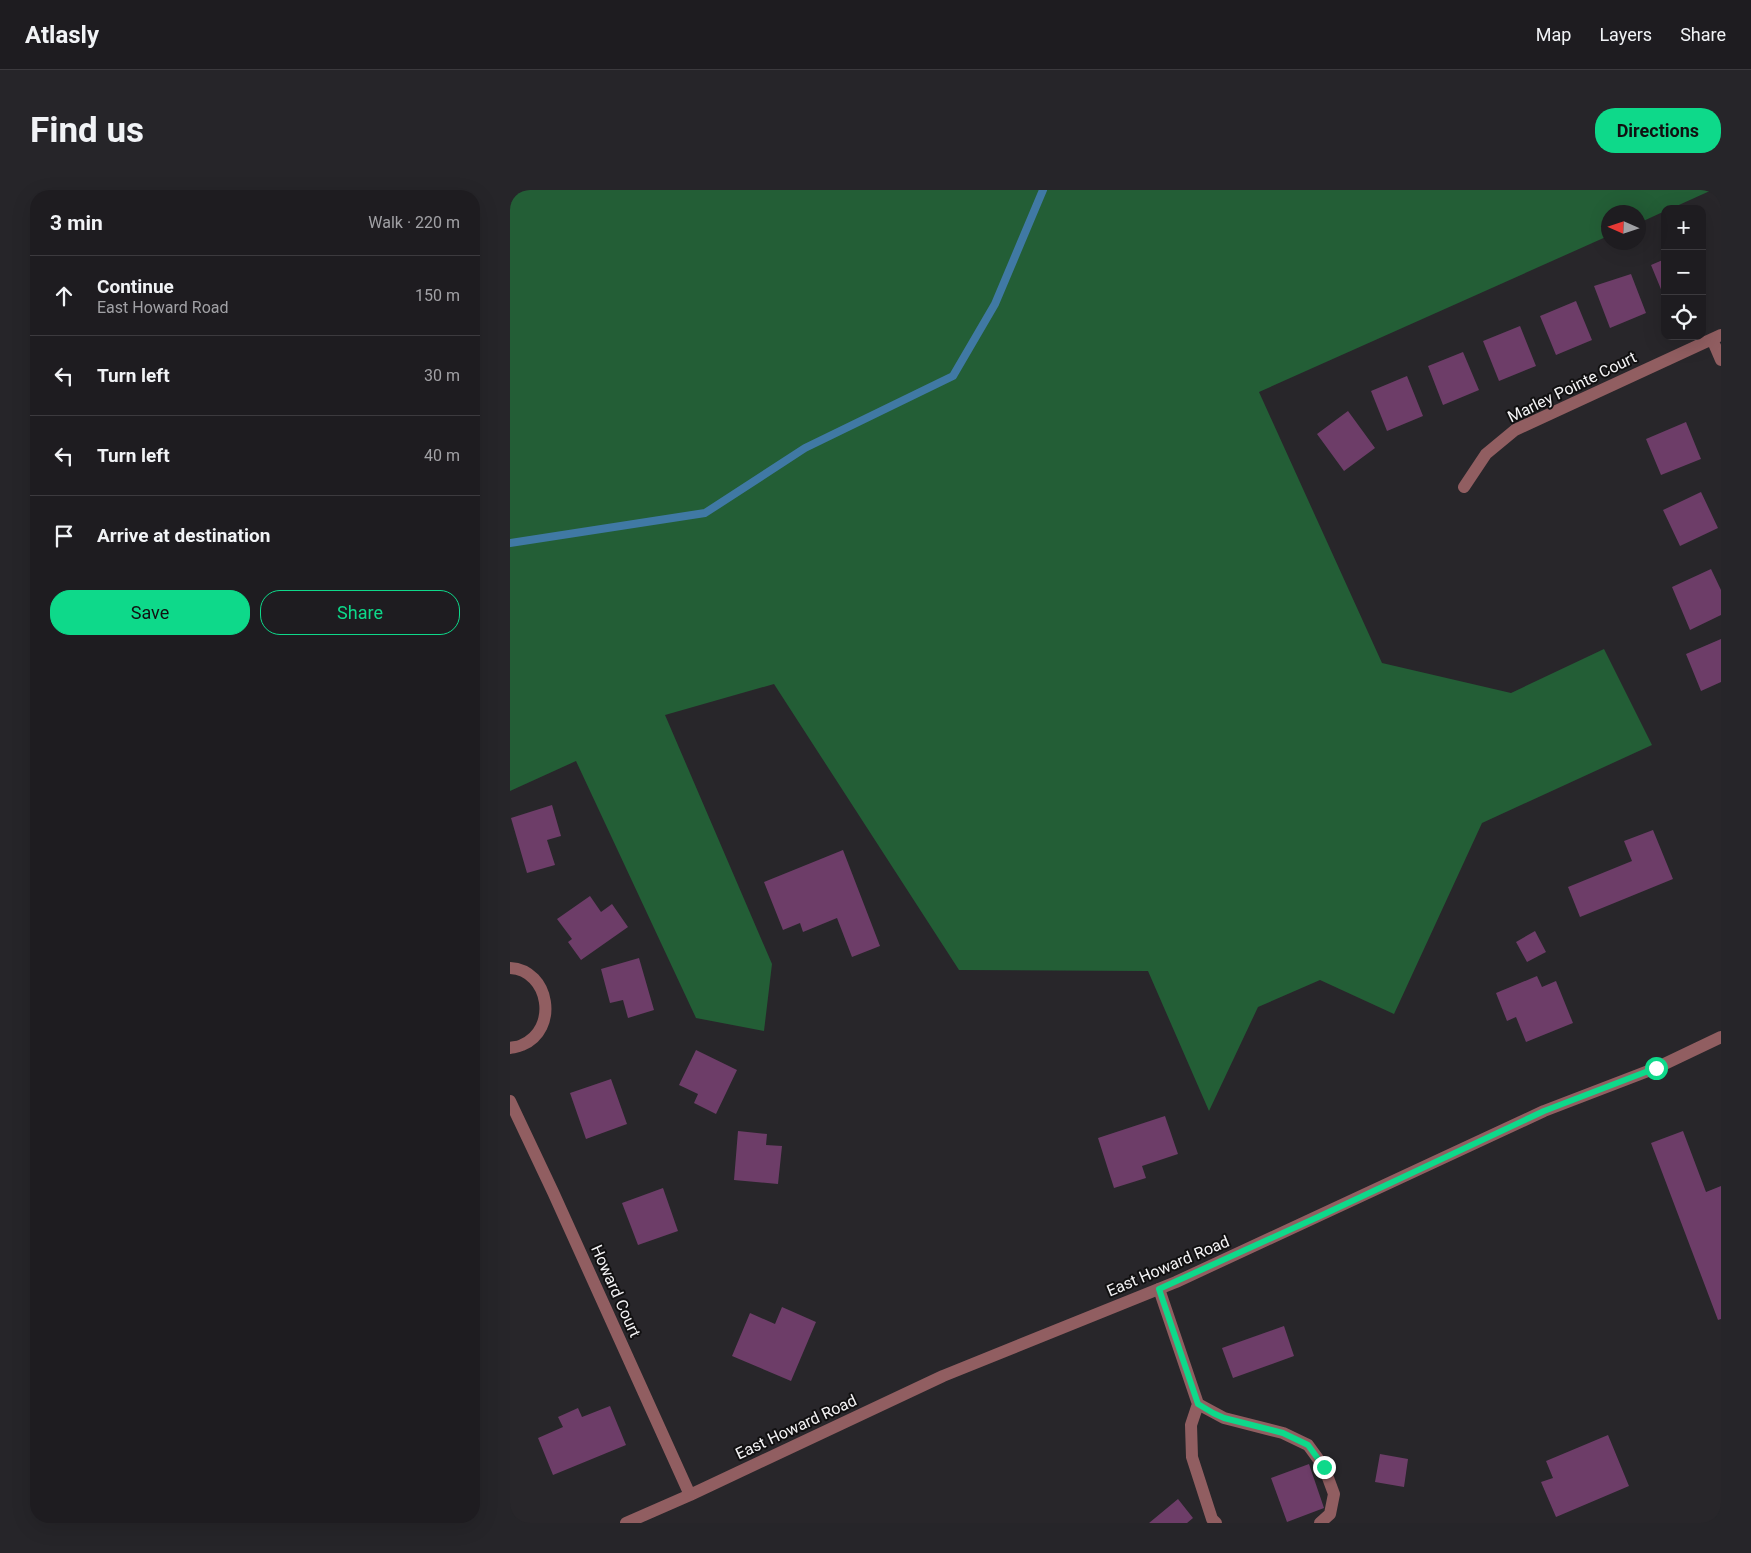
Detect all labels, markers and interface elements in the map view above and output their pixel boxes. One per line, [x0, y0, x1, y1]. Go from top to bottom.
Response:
text: Atlasly [25, 21, 99, 49]
text: Map [1536, 24, 1571, 45]
text: Layers [1599, 24, 1652, 45]
text: Share [1680, 24, 1726, 45]
button: Directions [1595, 108, 1721, 153]
text: Find us [30, 110, 144, 151]
north arrow [1601, 205, 1646, 250]
map controls [1661, 205, 1706, 340]
button: + [1661, 205, 1706, 250]
text: 3 min [50, 211, 103, 235]
text: Walk · 220 m [368, 213, 460, 232]
button: − [1661, 250, 1706, 295]
text: Continue [97, 275, 174, 298]
icon: ahead [50, 282, 78, 310]
text: 150 m [415, 286, 460, 305]
button: locate [1661, 295, 1706, 340]
text: East Howard Road [97, 298, 229, 317]
street label: Marley Pointe Court [1505, 348, 1639, 426]
icon: left [50, 362, 78, 390]
text: Turn left [97, 364, 170, 387]
text: 30 m [424, 366, 460, 385]
icon: left [50, 442, 78, 470]
text: Turn left [97, 444, 170, 467]
text: 40 m [424, 446, 460, 465]
icon: arrive [50, 522, 78, 550]
text: Arrive at destination [97, 524, 270, 547]
button: Save [50, 590, 250, 635]
button: Share [260, 590, 460, 635]
route start [1645, 1057, 1668, 1080]
street label: East Howard Road [1104, 1232, 1232, 1300]
street label: Howard Court [587, 1242, 645, 1340]
street label: East Howard Road [732, 1391, 860, 1463]
route end [1313, 1456, 1336, 1479]

